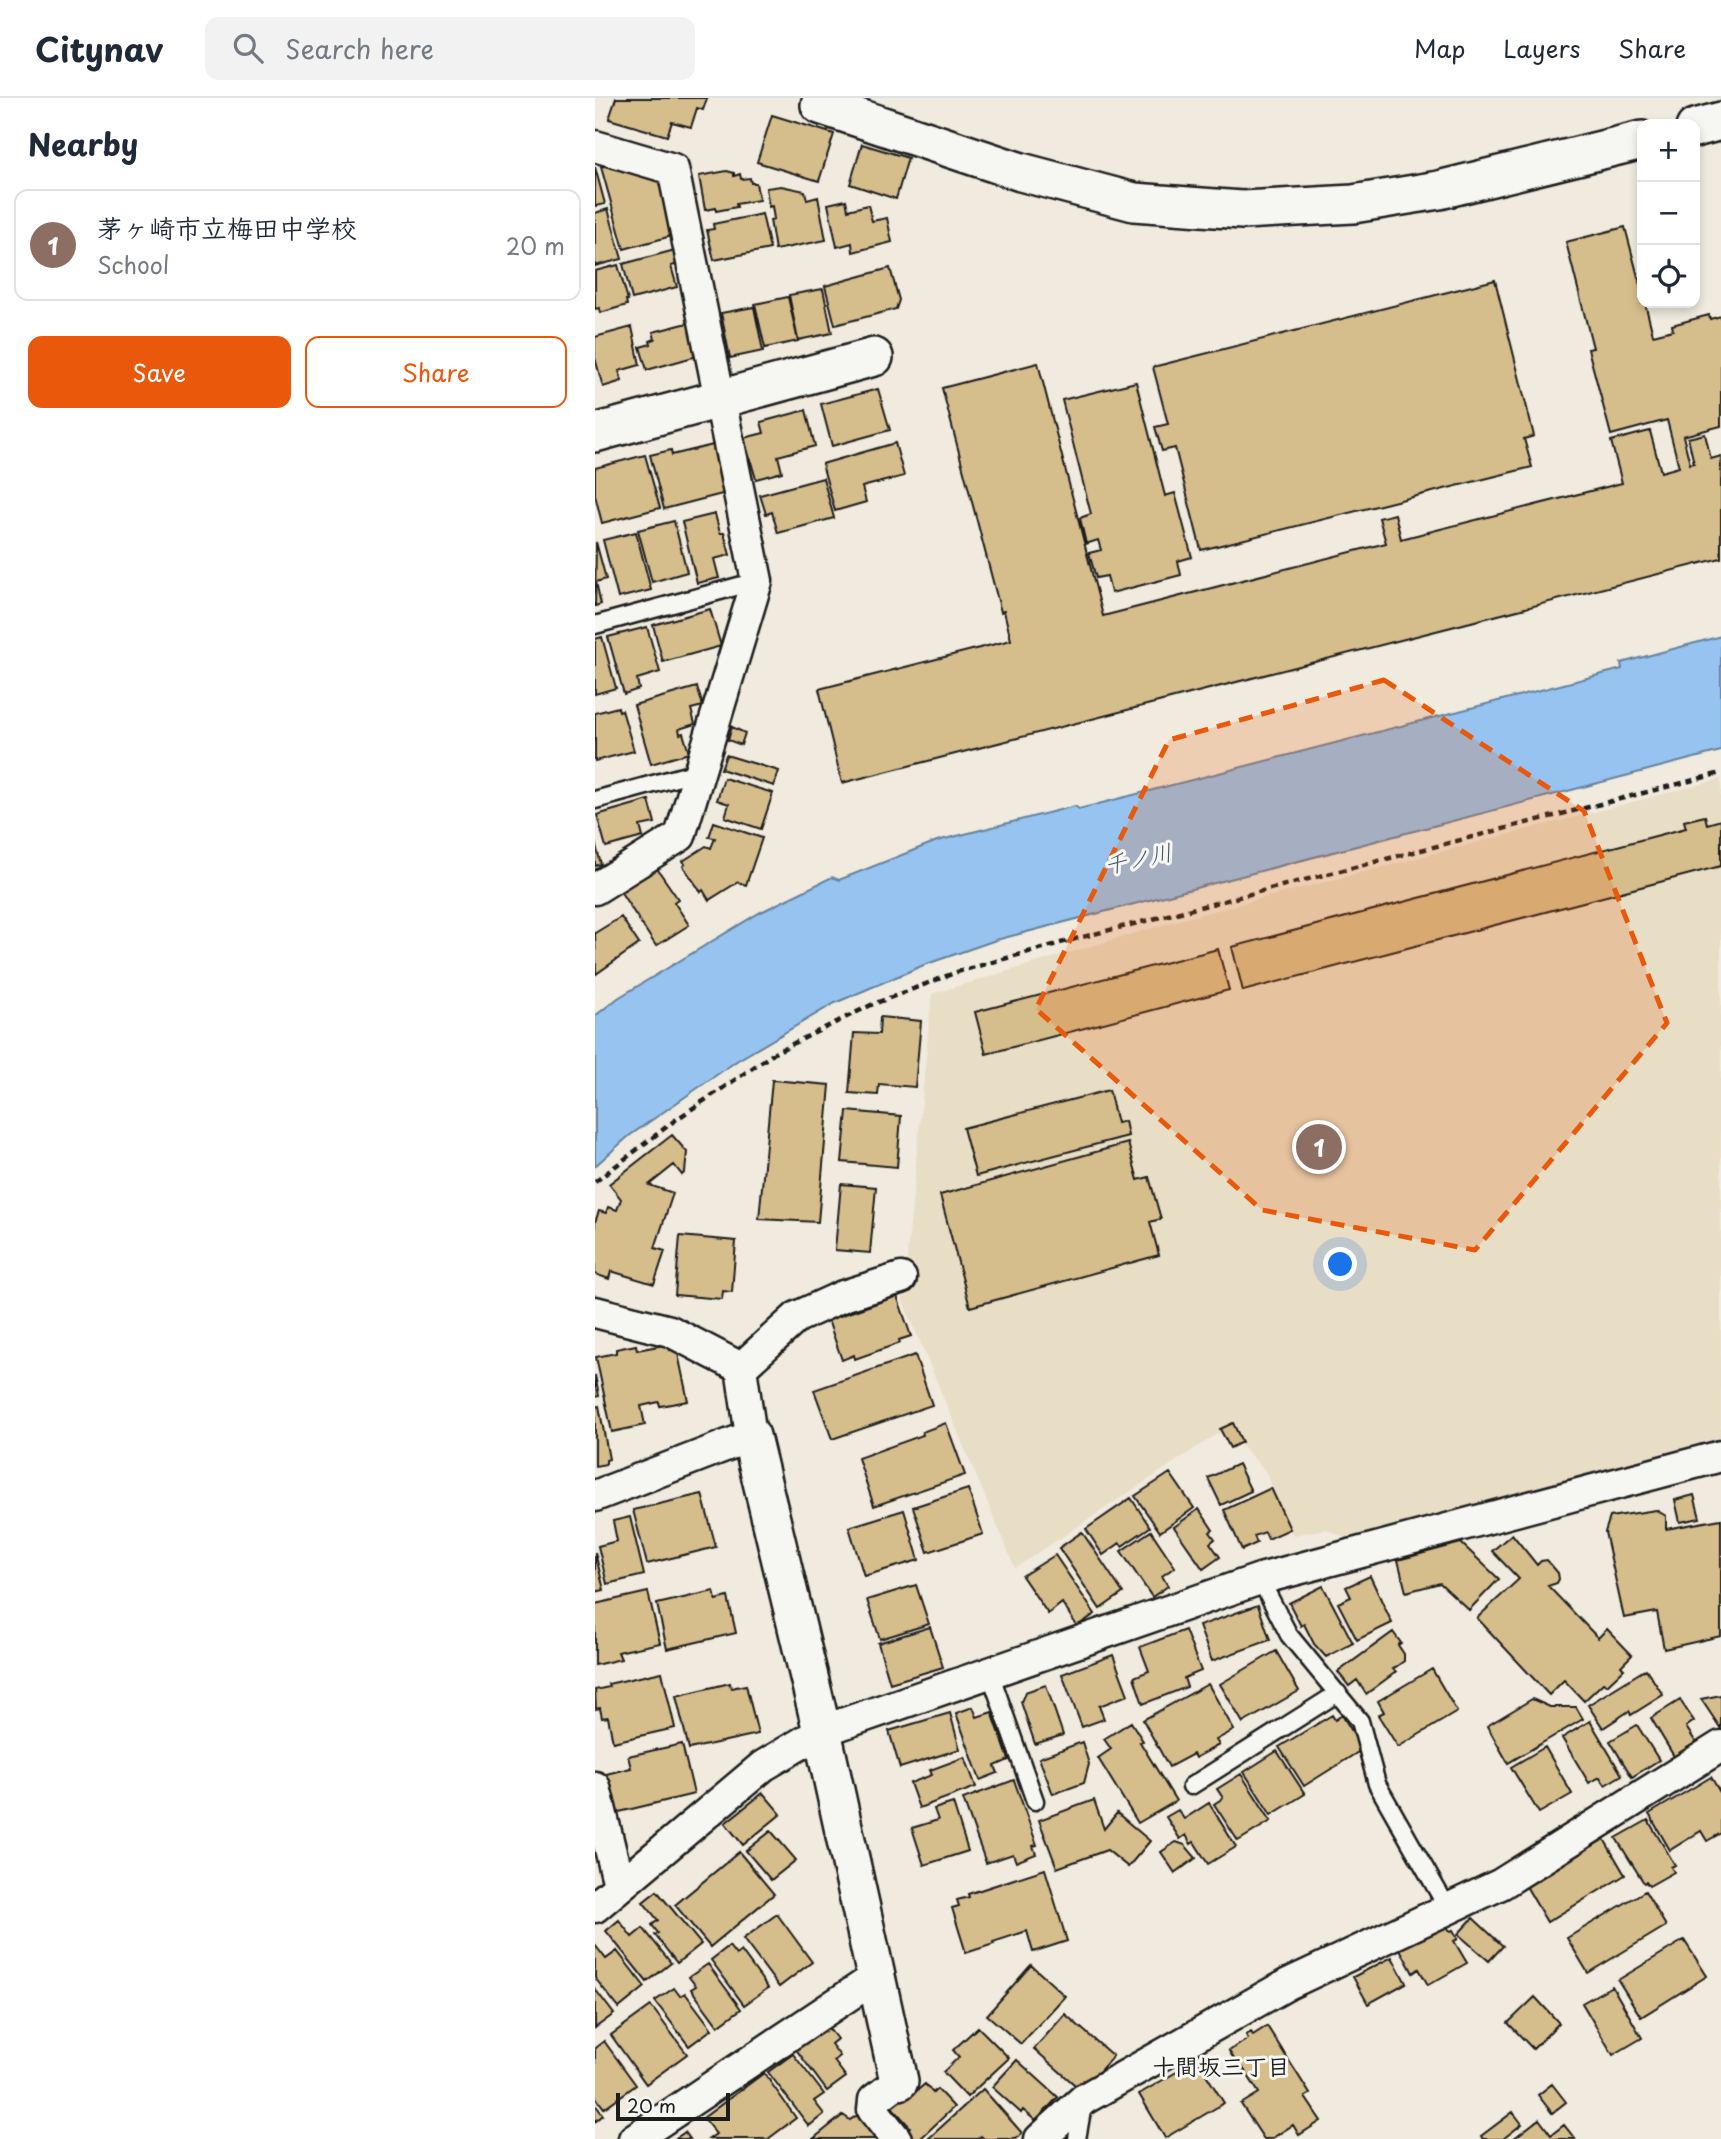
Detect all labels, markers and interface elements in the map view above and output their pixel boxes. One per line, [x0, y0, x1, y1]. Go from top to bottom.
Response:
search box [205, 17, 695, 80]
text: Citynav [35, 23, 163, 73]
icon: search [229, 29, 267, 67]
text: Search here [285, 29, 434, 68]
text: Map [1414, 30, 1465, 66]
text: Layers [1503, 30, 1580, 66]
text: Share [1618, 30, 1686, 66]
map controls [1637, 119, 1700, 308]
button: + [1637, 119, 1700, 182]
text: Nearby [28, 121, 138, 166]
button: − [1637, 182, 1700, 245]
text: 茅ヶ崎市立梅田中学校 [97, 208, 357, 247]
text: 1 [48, 228, 59, 263]
text: 20 m [506, 228, 565, 263]
button: locate [1637, 245, 1700, 308]
text: School [97, 247, 169, 282]
button: Save [28, 336, 291, 408]
button: Share [305, 336, 567, 408]
water label: 千ノ川 [1100, 833, 1175, 882]
pin: 1 [1296, 1121, 1342, 1173]
your location [1323, 1247, 1357, 1281]
district label: 十間坂三丁目 [1152, 2048, 1290, 2083]
scale bar [616, 2090, 730, 2122]
text: 20 m [627, 2091, 676, 2119]

